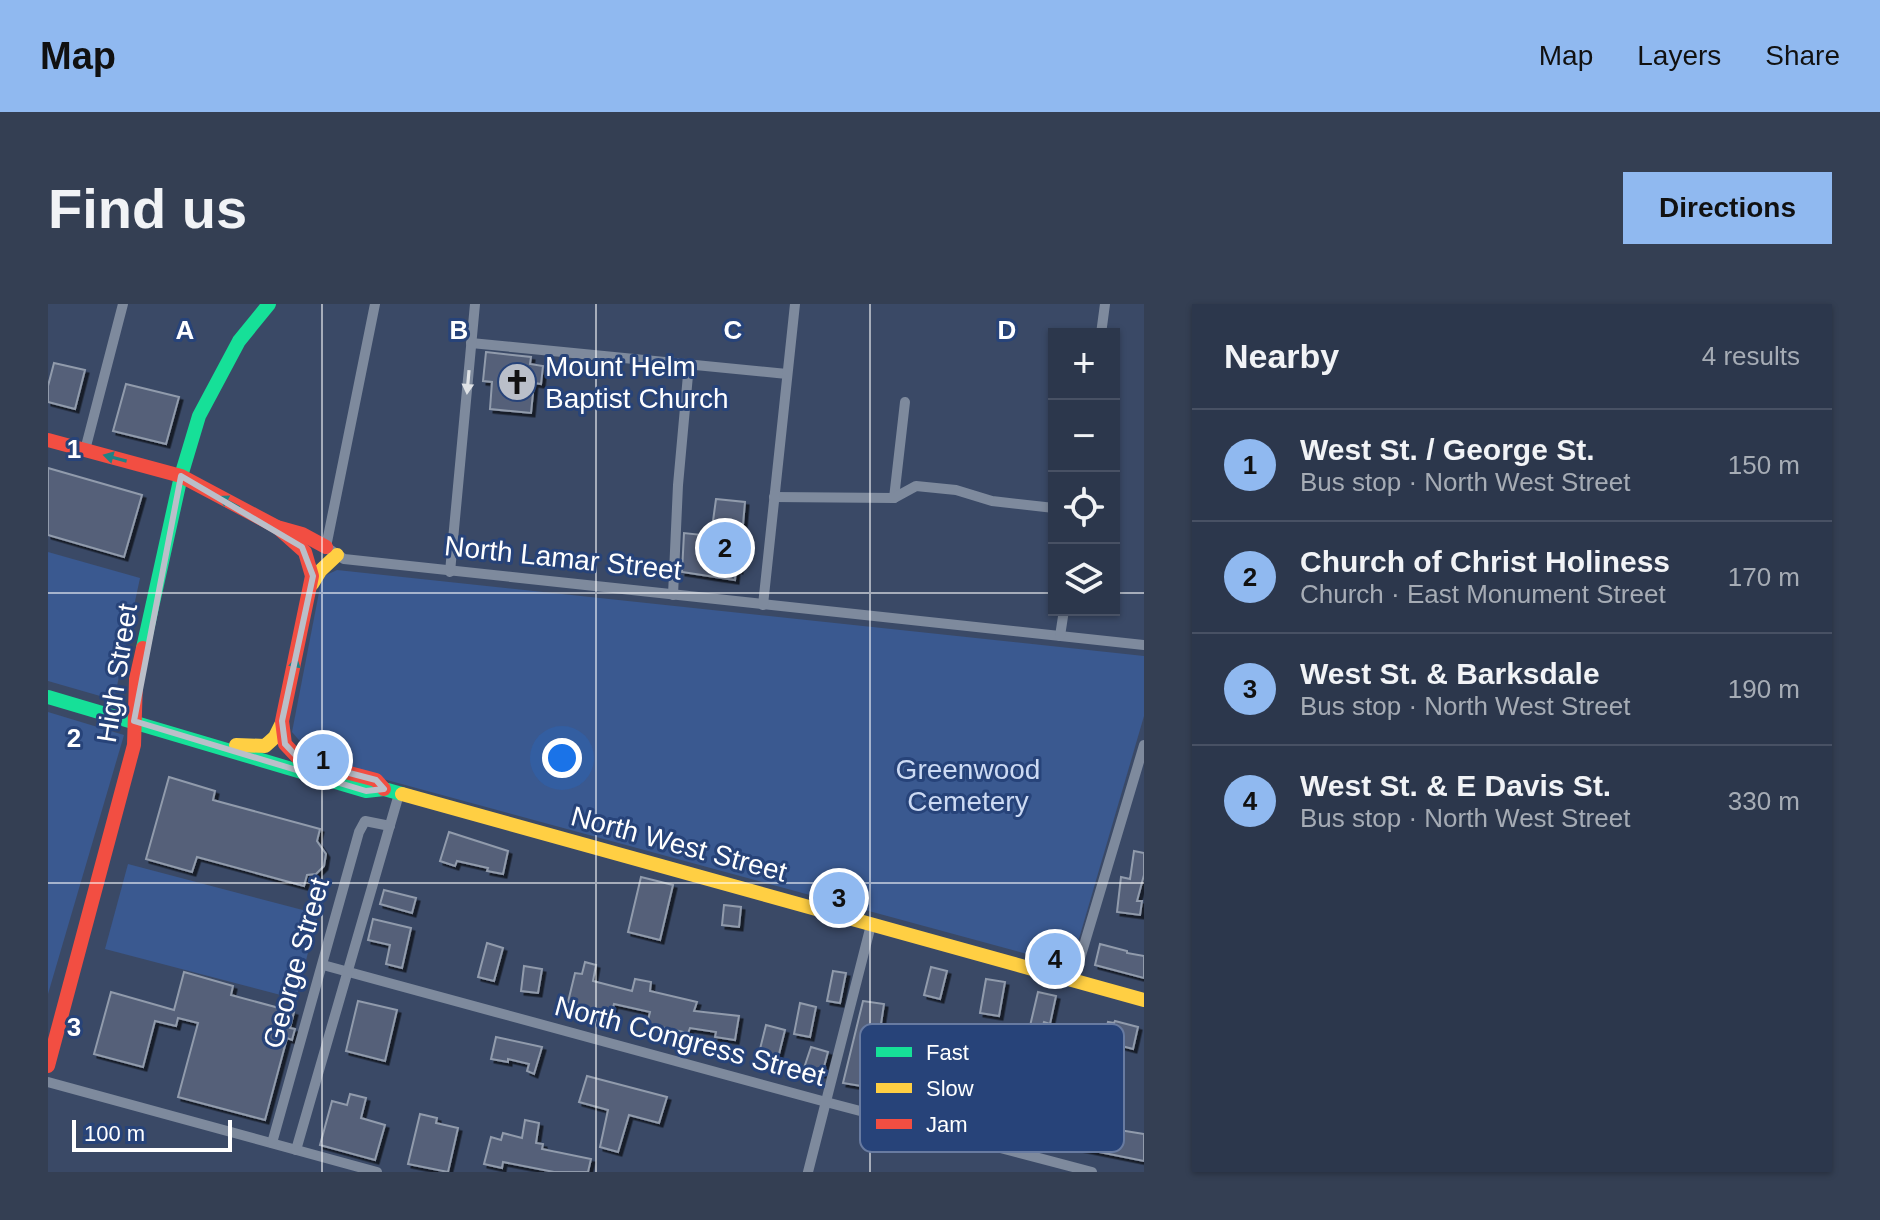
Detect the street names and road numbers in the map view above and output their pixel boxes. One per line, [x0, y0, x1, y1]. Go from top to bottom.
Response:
street label: North Lamar Street [443, 530, 683, 586]
street label: High Street [91, 601, 143, 745]
street label: North West Street [568, 800, 790, 888]
street label: George Street [257, 874, 335, 1052]
street label: North Congress Street [551, 990, 829, 1092]

